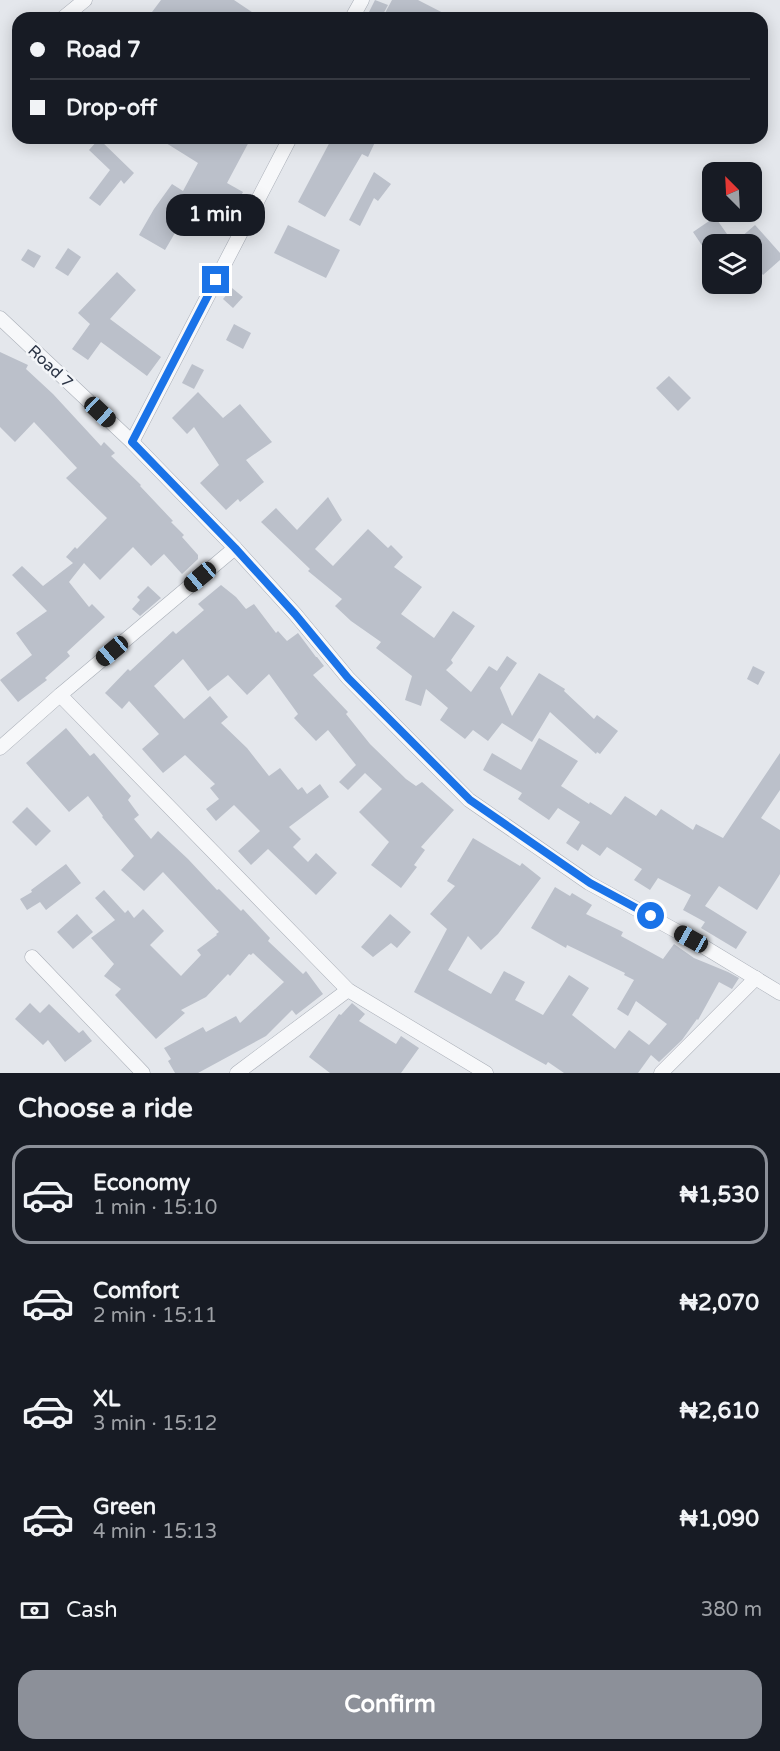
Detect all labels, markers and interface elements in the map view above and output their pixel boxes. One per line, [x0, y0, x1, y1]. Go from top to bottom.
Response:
text: Road 7 [66, 37, 141, 63]
text: Drop-off [66, 95, 157, 121]
north arrow [702, 162, 762, 222]
map controls [702, 162, 762, 294]
callout: 1 min [166, 193, 266, 235]
text: 1 min [189, 203, 242, 227]
button: layers [702, 234, 762, 294]
route end [202, 266, 229, 293]
street label: Road 7 [24, 341, 77, 393]
car [81, 393, 119, 431]
car [180, 559, 220, 595]
car [92, 633, 132, 669]
route start [637, 902, 664, 929]
car [671, 922, 711, 956]
text: Choose a ride [18, 1092, 193, 1125]
icon: car [21, 1168, 75, 1222]
text: Economy [93, 1170, 190, 1196]
text: ₦1,530 [680, 1182, 759, 1208]
text: 1 min · 15:10 [93, 1196, 217, 1220]
icon: car [21, 1276, 75, 1330]
text: Comfort [93, 1278, 179, 1304]
text: ₦2,070 [680, 1290, 759, 1316]
text: 2 min · 15:11 [93, 1304, 217, 1328]
icon: car [21, 1384, 75, 1438]
text: XL [93, 1386, 120, 1412]
text: ₦2,610 [680, 1398, 759, 1424]
text: 3 min · 15:12 [93, 1412, 217, 1436]
icon: car [21, 1492, 75, 1546]
text: Green [93, 1494, 156, 1520]
text: ₦1,090 [680, 1506, 759, 1532]
text: 4 min · 15:13 [93, 1520, 217, 1544]
icon: cash [18, 1594, 51, 1627]
text: Cash [66, 1597, 118, 1623]
text: 380 m [701, 1598, 762, 1622]
button: Confirm [18, 1670, 762, 1739]

